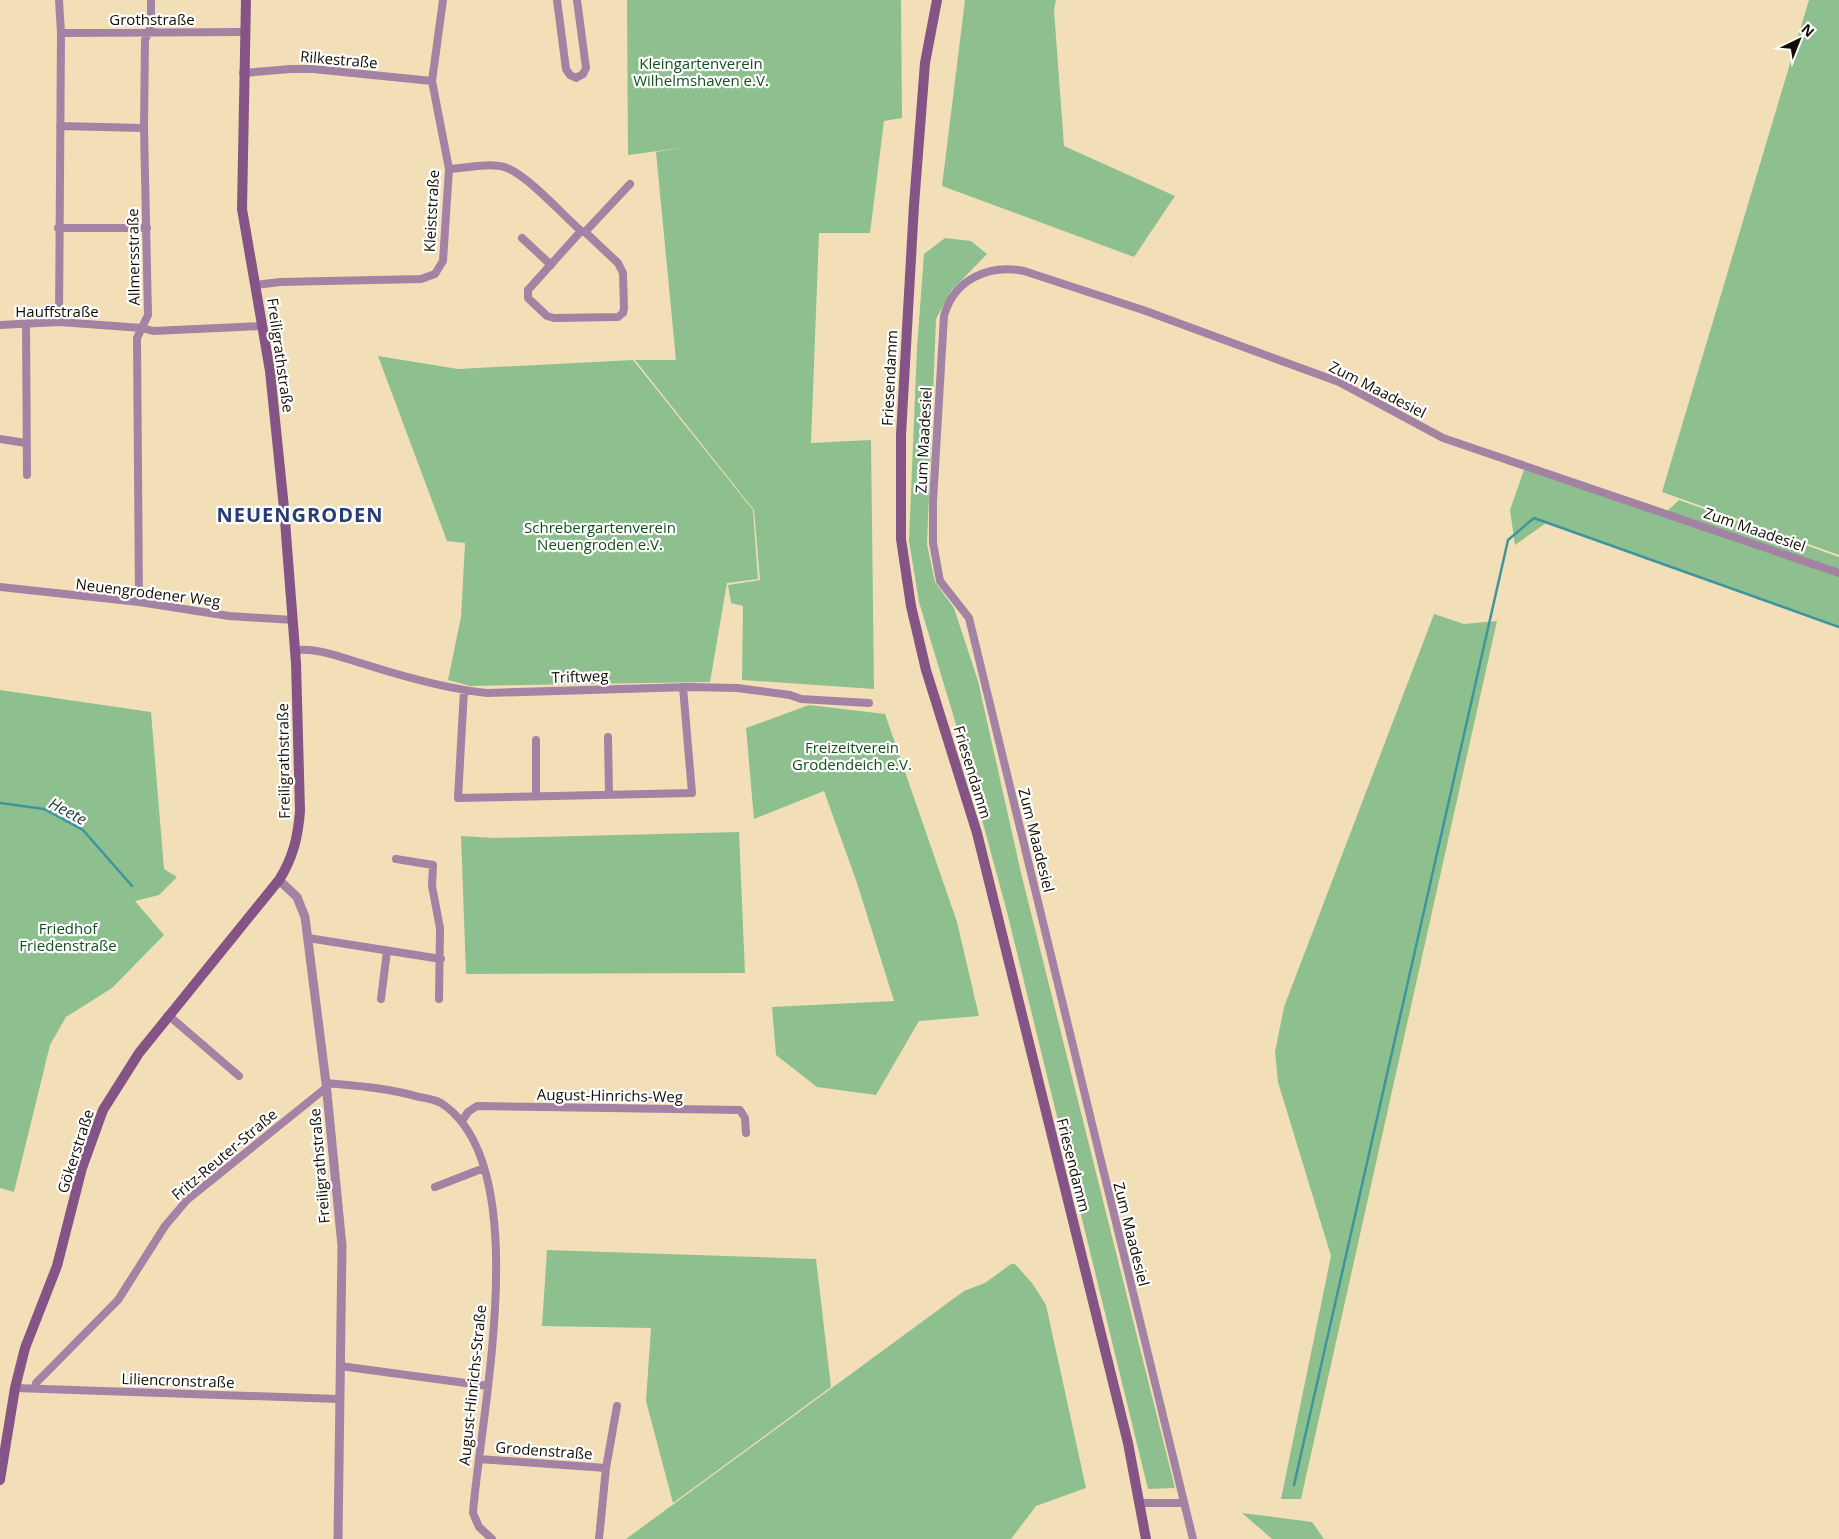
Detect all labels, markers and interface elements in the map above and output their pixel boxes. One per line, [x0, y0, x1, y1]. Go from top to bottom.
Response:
street label: Grothstraße [109, 9, 195, 29]
north arrow [1774, 15, 1824, 65]
text: N [1798, 19, 1819, 41]
street label: Rilkestraße [299, 46, 379, 72]
park label: Kleingartenverein Wilhelmshaven e.V. [633, 53, 769, 90]
street label: Kleiststraße [419, 169, 443, 253]
street label: Allmersstraße [122, 208, 144, 306]
street label: Freiligrathstraße [263, 296, 299, 414]
street label: Hauffstraße [15, 301, 99, 321]
street label: Friesendamm [876, 329, 902, 427]
street label: Zum Maadesiel [1326, 356, 1430, 422]
street label: Zum Maadesiel [910, 386, 936, 494]
district label: NEUENGRODEN [217, 501, 383, 528]
street label: Zum Maadesiel [1701, 502, 1809, 556]
park label: Schrebergartenverein Neuengroden e.V. [524, 517, 676, 554]
street label: Neuengrodener Weg [75, 573, 221, 611]
street label: Triftweg [551, 665, 609, 687]
street label: Freiligrathstraße [272, 703, 294, 819]
street label: Friesendamm [949, 723, 997, 821]
park label: Freizeitverein Grodendeich e.V. [792, 737, 912, 774]
street label: Zum Maadesiel [1014, 786, 1060, 894]
water label: Heete [45, 792, 91, 830]
park label: Friedhof Friedenstraße [19, 918, 117, 955]
street label: August-Hinrichs-Weg [537, 1084, 683, 1106]
street label: Fritz-Reuter-Straße [167, 1104, 281, 1204]
street label: Gökerstraße [52, 1106, 98, 1196]
street label: Freiligrathstraße [304, 1108, 334, 1224]
street label: Friesendamm [1053, 1116, 1095, 1214]
street label: Zum Maadesiel [1109, 1180, 1155, 1288]
street label: August-Hinrichs-Straße [454, 1304, 490, 1466]
street label: Liliencronstraße [121, 1368, 235, 1392]
street label: Grodenstraße [495, 1437, 593, 1463]

